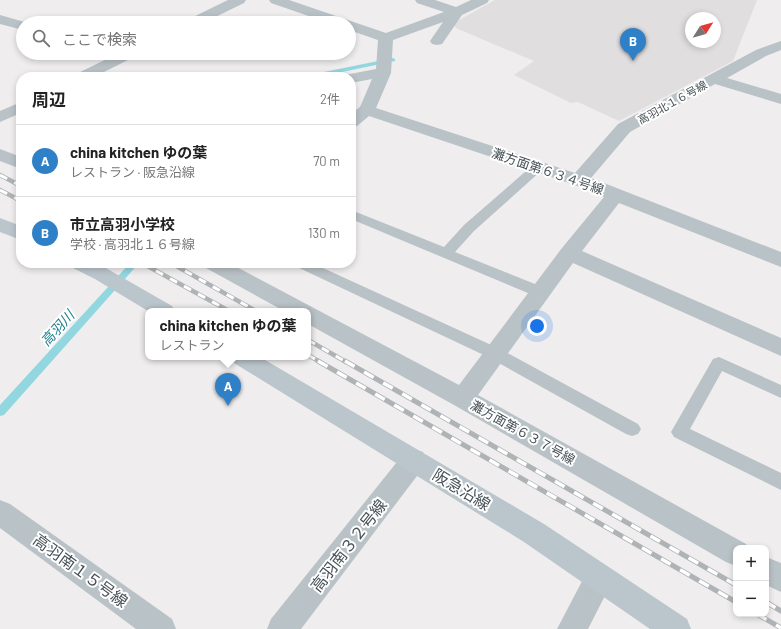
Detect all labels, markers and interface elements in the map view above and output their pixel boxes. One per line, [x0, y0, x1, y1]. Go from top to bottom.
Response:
north arrow [685, 12, 721, 48]
search box [16, 16, 356, 60]
icon: search [30, 27, 52, 49]
pin: B [620, 28, 646, 61]
text: ここで検索 [62, 30, 137, 48]
street label: 高羽北１６号線 [635, 78, 709, 126]
text: 周辺 [32, 89, 66, 109]
text: 2件 [320, 91, 340, 107]
text: china kitchen ゆの葉 [70, 143, 207, 161]
street label: 灘方面第６３４号線 [490, 144, 606, 198]
text: A [41, 153, 49, 169]
text: 70 m [313, 153, 340, 169]
text: レストラン · 阪急沿線 [70, 164, 195, 180]
text: 市立高羽小学校 [70, 215, 175, 233]
text: B [41, 225, 49, 241]
text: 130 m [308, 225, 340, 241]
text: 学校 · 高羽北１６号線 [70, 236, 195, 252]
water label: 高羽川 [37, 305, 79, 349]
popup [145, 308, 311, 360]
text: china kitchen ゆの葉 [159, 316, 297, 334]
your location [527, 316, 547, 336]
text: レストラン [159, 337, 224, 353]
pin: A [215, 373, 241, 406]
street label: 灘方面第６３７号線 [468, 397, 578, 467]
street label: 阪急沿線 [430, 464, 494, 514]
street label: 高羽南３２号線 [306, 495, 390, 595]
street label: 高羽南１５号線 [30, 529, 132, 611]
map controls [733, 545, 769, 617]
button: + [733, 545, 769, 581]
button: − [733, 581, 769, 617]

